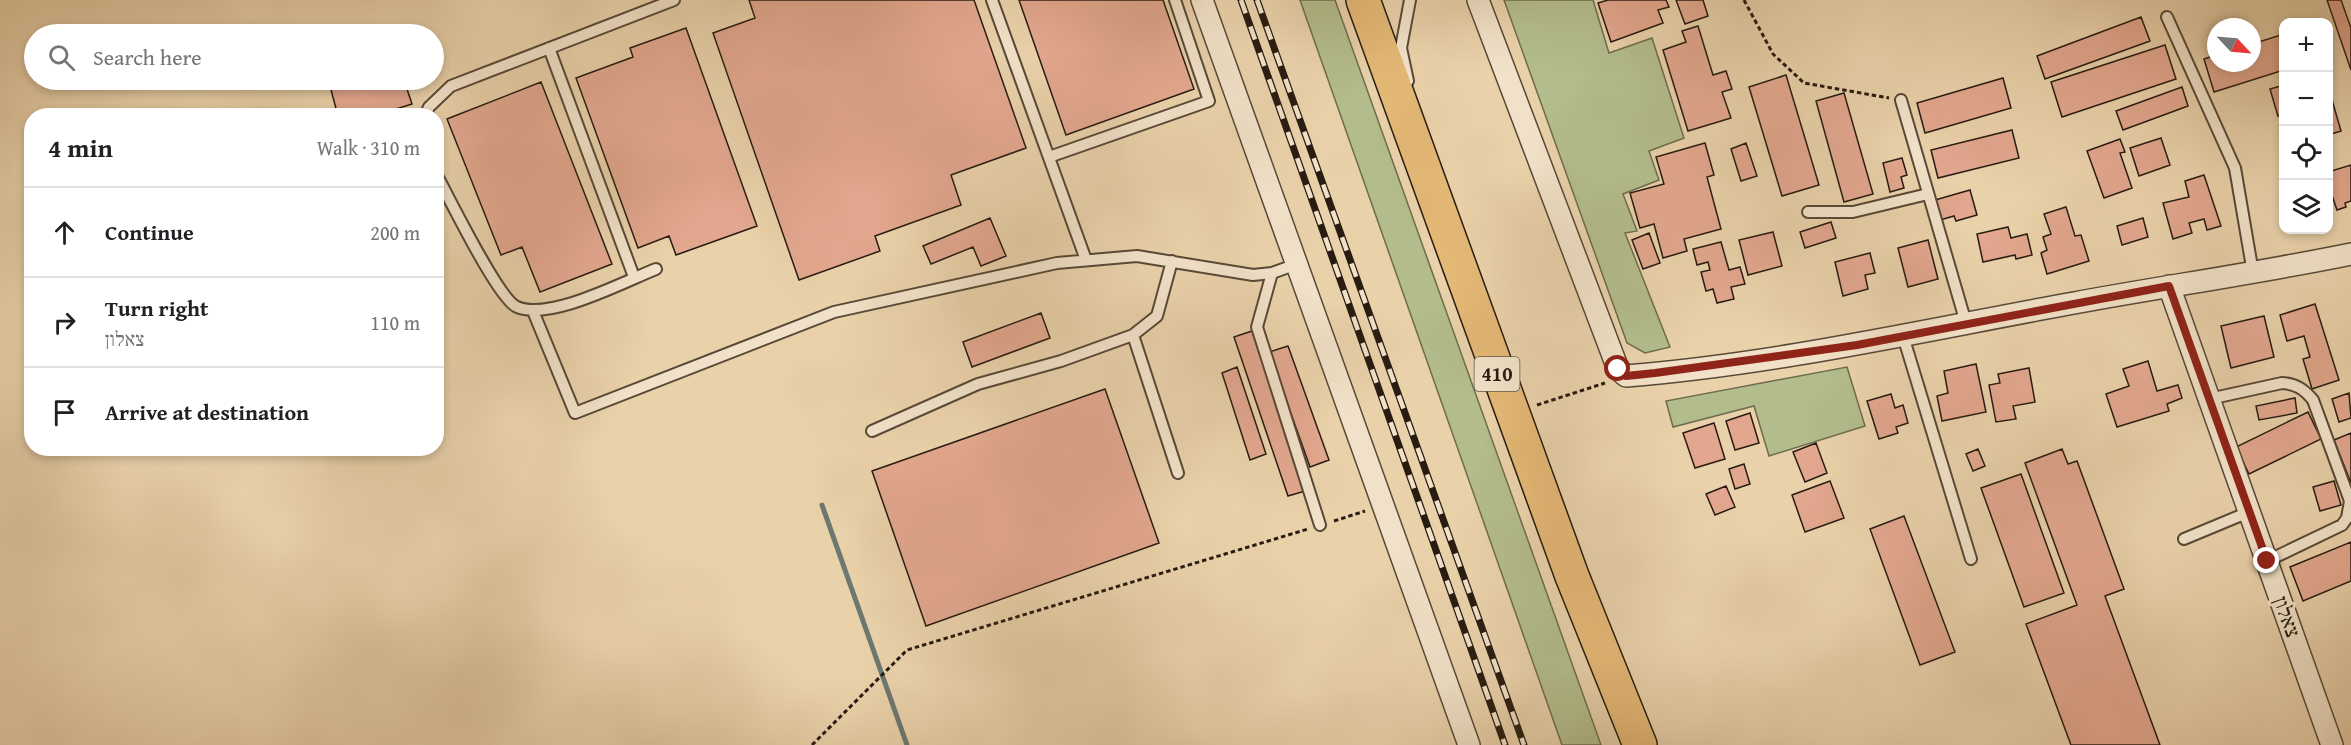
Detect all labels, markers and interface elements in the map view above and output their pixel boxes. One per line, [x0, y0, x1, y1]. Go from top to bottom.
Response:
north arrow [2207, 18, 2261, 72]
map controls [2279, 18, 2333, 234]
button: + [2279, 18, 2333, 72]
search box [24, 24, 444, 90]
icon: search [45, 41, 78, 74]
text: Search here [93, 41, 202, 73]
button: − [2279, 72, 2333, 126]
button: locate [2279, 126, 2333, 180]
text: 4 min [48, 128, 113, 167]
text: Walk · 310 m [317, 133, 420, 162]
button: layers [2279, 180, 2333, 234]
icon: ahead [48, 216, 81, 249]
text: Continue [105, 216, 194, 248]
text: 200 m [370, 218, 420, 247]
text: Turn right [105, 292, 208, 324]
icon: right [48, 306, 81, 339]
text: 110 m [370, 308, 420, 337]
text: צאלון [105, 324, 145, 353]
route start [1604, 355, 1630, 381]
road number: 410 [1474, 357, 1520, 391]
icon: arrive [48, 396, 81, 429]
text: Arrive at destination [105, 396, 309, 428]
route end [2253, 547, 2279, 573]
street label: צאלון [2266, 592, 2309, 642]

